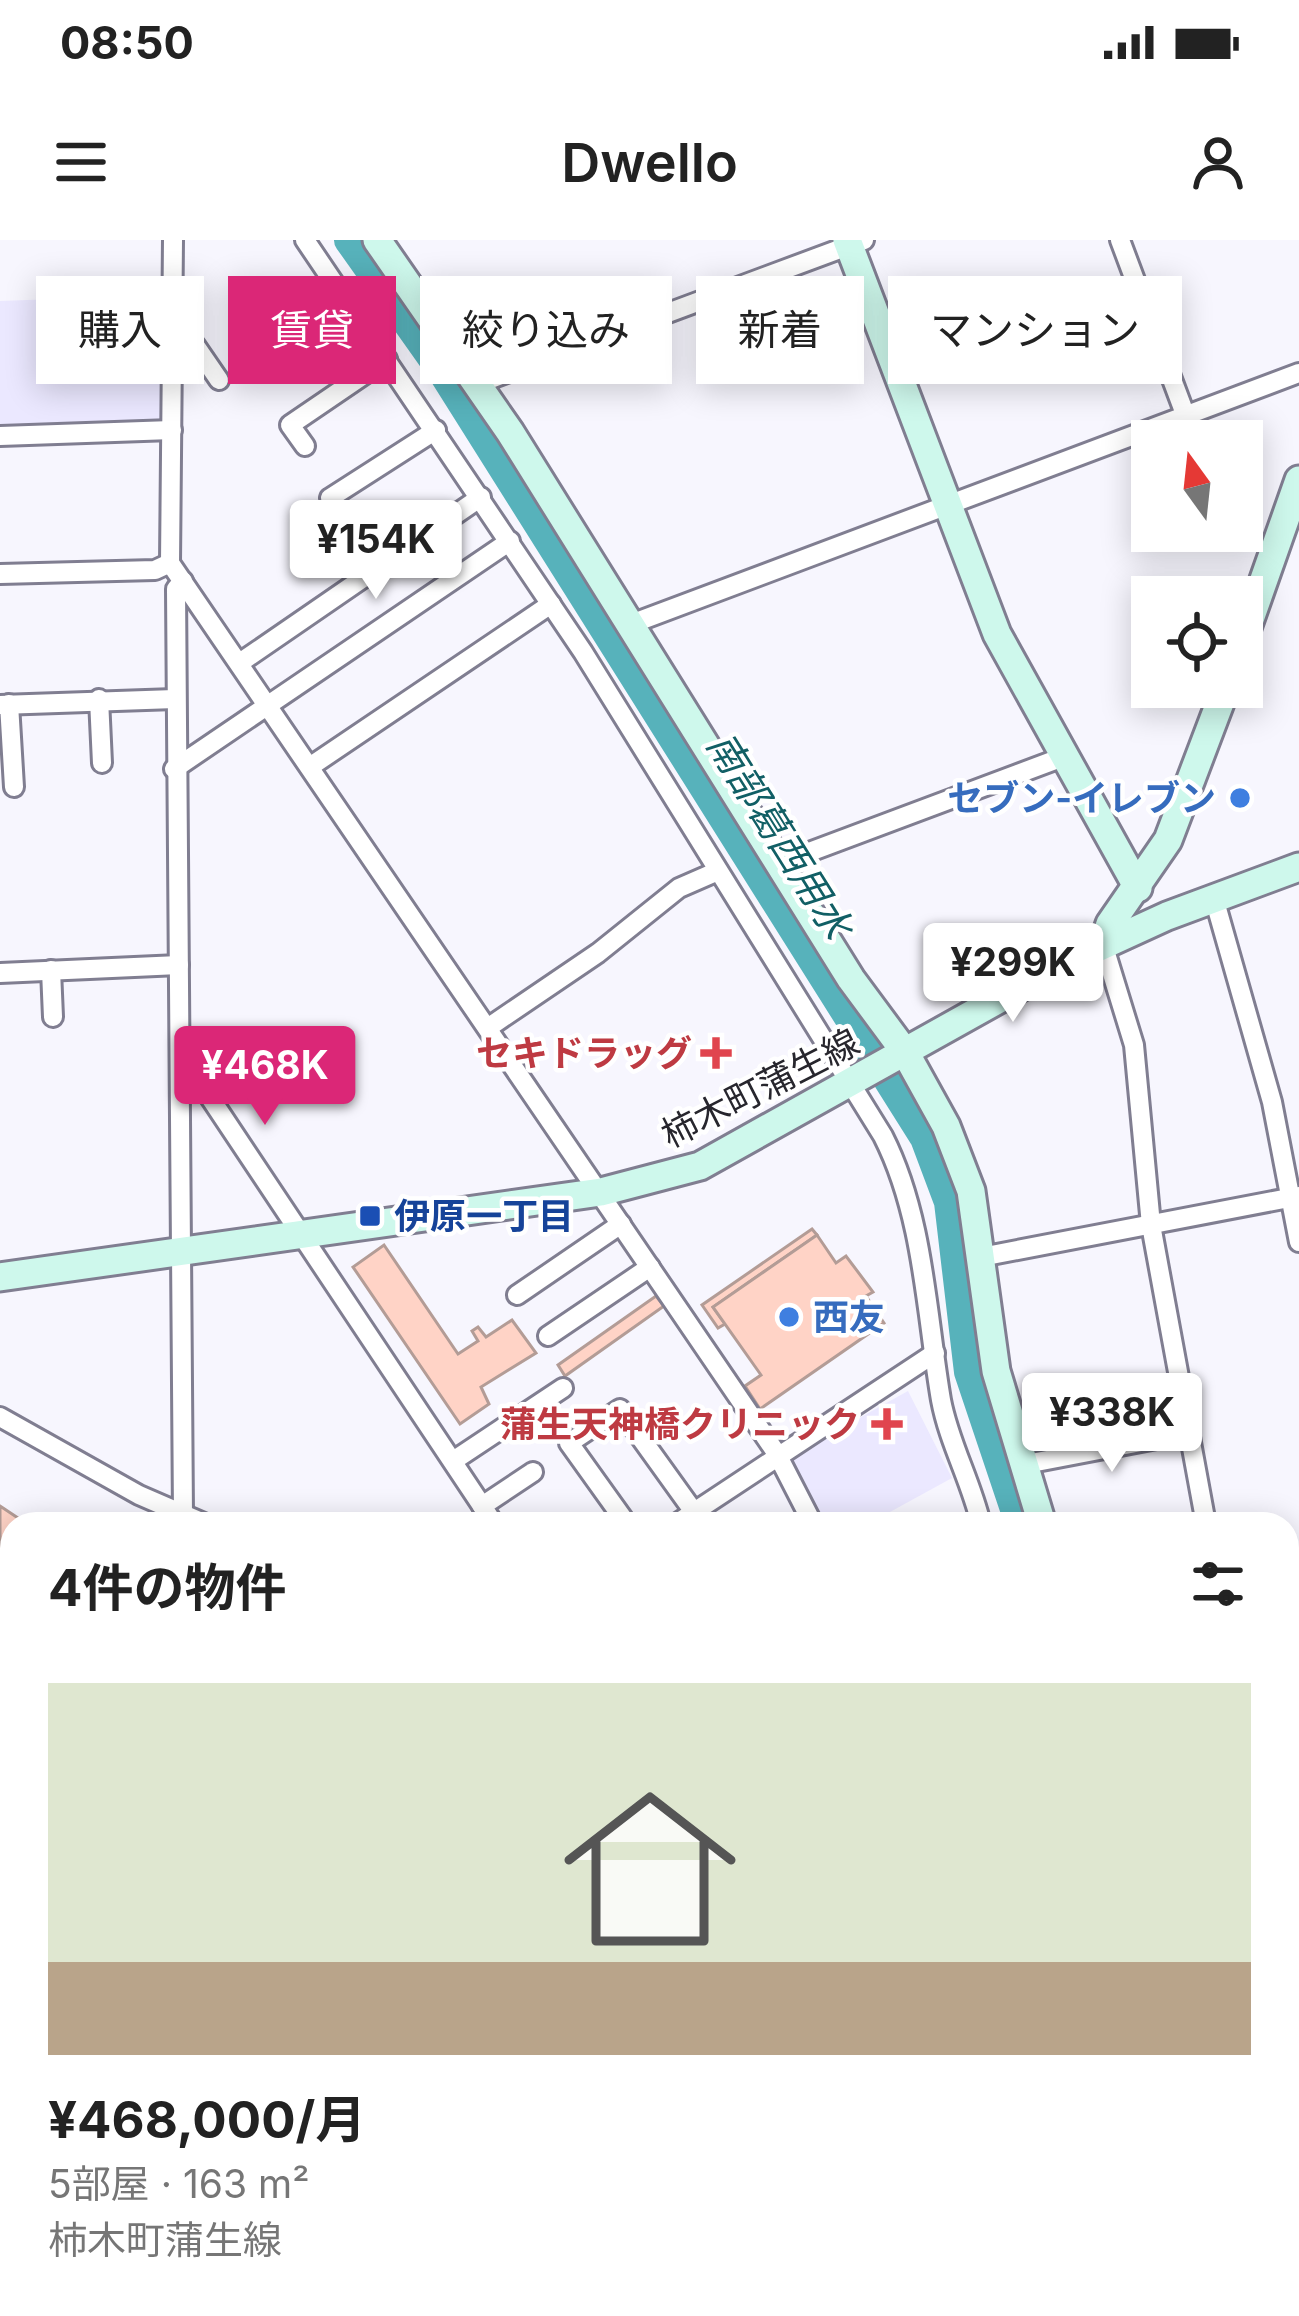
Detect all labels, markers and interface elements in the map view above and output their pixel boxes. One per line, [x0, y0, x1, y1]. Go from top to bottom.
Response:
text: 08:50 [60, 15, 194, 70]
icon: menu [48, 129, 114, 195]
icon: person [1185, 129, 1251, 195]
text: Dwello [561, 130, 738, 195]
chip: 購入 [36, 276, 204, 384]
chip: 賃貸 [228, 276, 396, 384]
chip: 絞り込み [420, 276, 672, 384]
chip: 新着 [696, 276, 864, 384]
chip: マンション [888, 276, 1182, 384]
north arrow [1131, 420, 1263, 552]
map controls [1131, 420, 1263, 708]
pin: ¥154K [292, 500, 460, 602]
text: ¥154K [317, 515, 435, 562]
button: locate [1131, 576, 1263, 708]
water label: 南部葛西用水 [698, 723, 864, 950]
place label: セブン-イレブン [947, 776, 1216, 820]
marker: セブン-イレブン [1227, 785, 1253, 811]
pin: ¥299K [929, 923, 1097, 1025]
text: ¥299K [950, 938, 1076, 985]
street label: 柿木町蒲生線 [654, 1019, 866, 1157]
pin: ¥468K [181, 1026, 349, 1128]
place label: セキドラッグ [476, 1031, 692, 1075]
marker: セキドラッグ [703, 1040, 729, 1066]
text: ¥468K [201, 1041, 329, 1088]
place label: 伊原一丁目 [394, 1194, 574, 1238]
marker: 伊原一丁目 [357, 1203, 383, 1229]
place label: 西友 [813, 1295, 885, 1339]
marker: 西友 [776, 1304, 802, 1330]
pin: ¥338K [1028, 1373, 1196, 1475]
text: ¥338K [1049, 1388, 1175, 1435]
place label: 蒲生天神橋クリニック [500, 1402, 860, 1446]
marker: 蒲生天神橋クリニック [871, 1408, 903, 1440]
icon: filters [1185, 1551, 1251, 1617]
text: 4件の物件 [48, 1557, 287, 1618]
icon: home [542, 1761, 758, 1977]
text: ¥468,000/月 [48, 2089, 366, 2150]
text: 5部屋 · 163 m² [48, 2160, 309, 2207]
text: 柿木町蒲生線 [48, 2216, 282, 2263]

